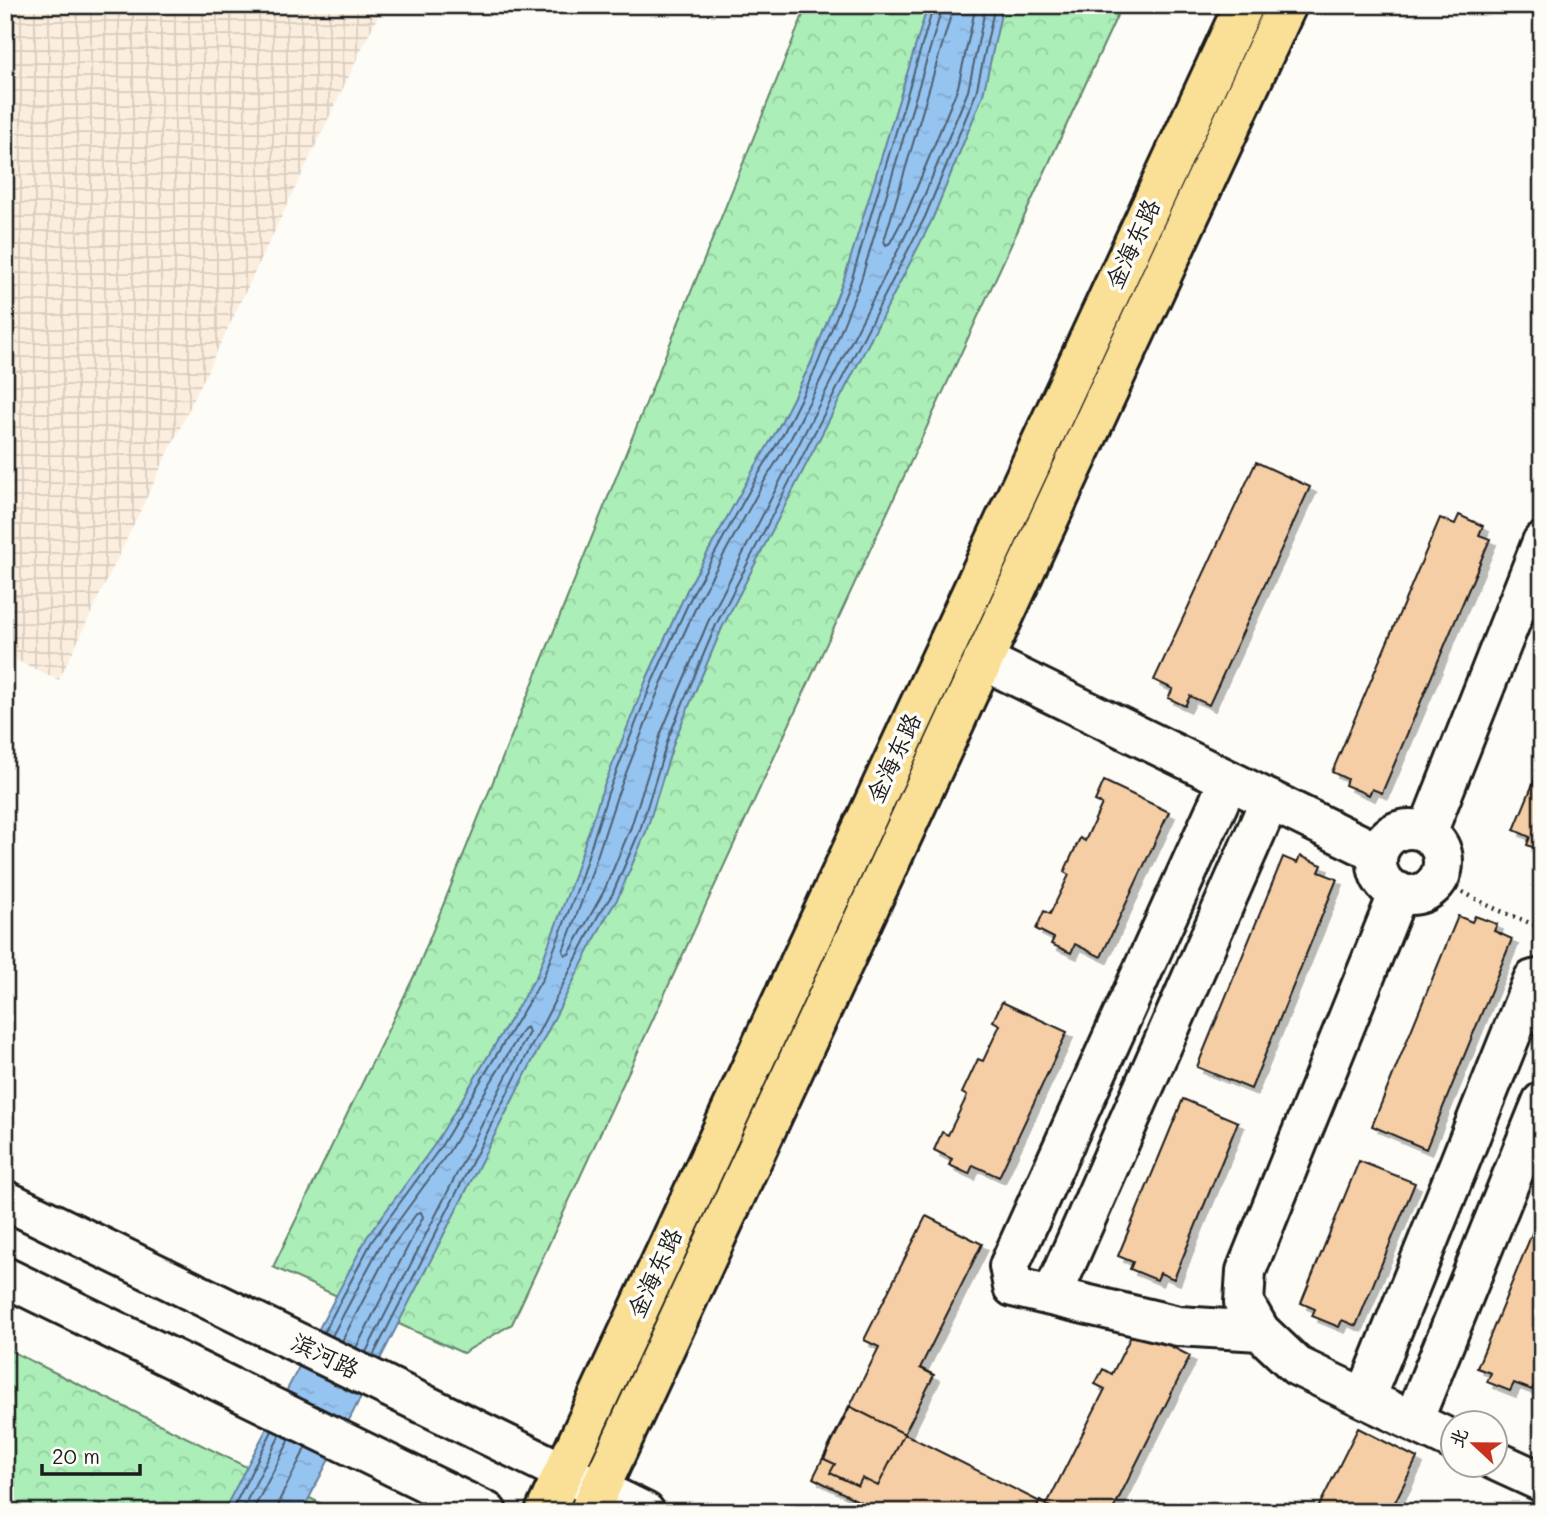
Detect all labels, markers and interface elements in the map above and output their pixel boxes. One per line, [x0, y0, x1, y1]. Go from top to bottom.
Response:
street label: 金海东路 [1097, 193, 1166, 293]
street label: 金海东路 [858, 707, 927, 807]
street label: 金海东路 [619, 1222, 688, 1322]
street label: 滨河路 [287, 1325, 365, 1384]
north arrow [1438, 1408, 1508, 1478]
text: 北 [1443, 1424, 1473, 1451]
scale bar [42, 1433, 140, 1477]
text: 20 m [52, 1442, 100, 1469]

